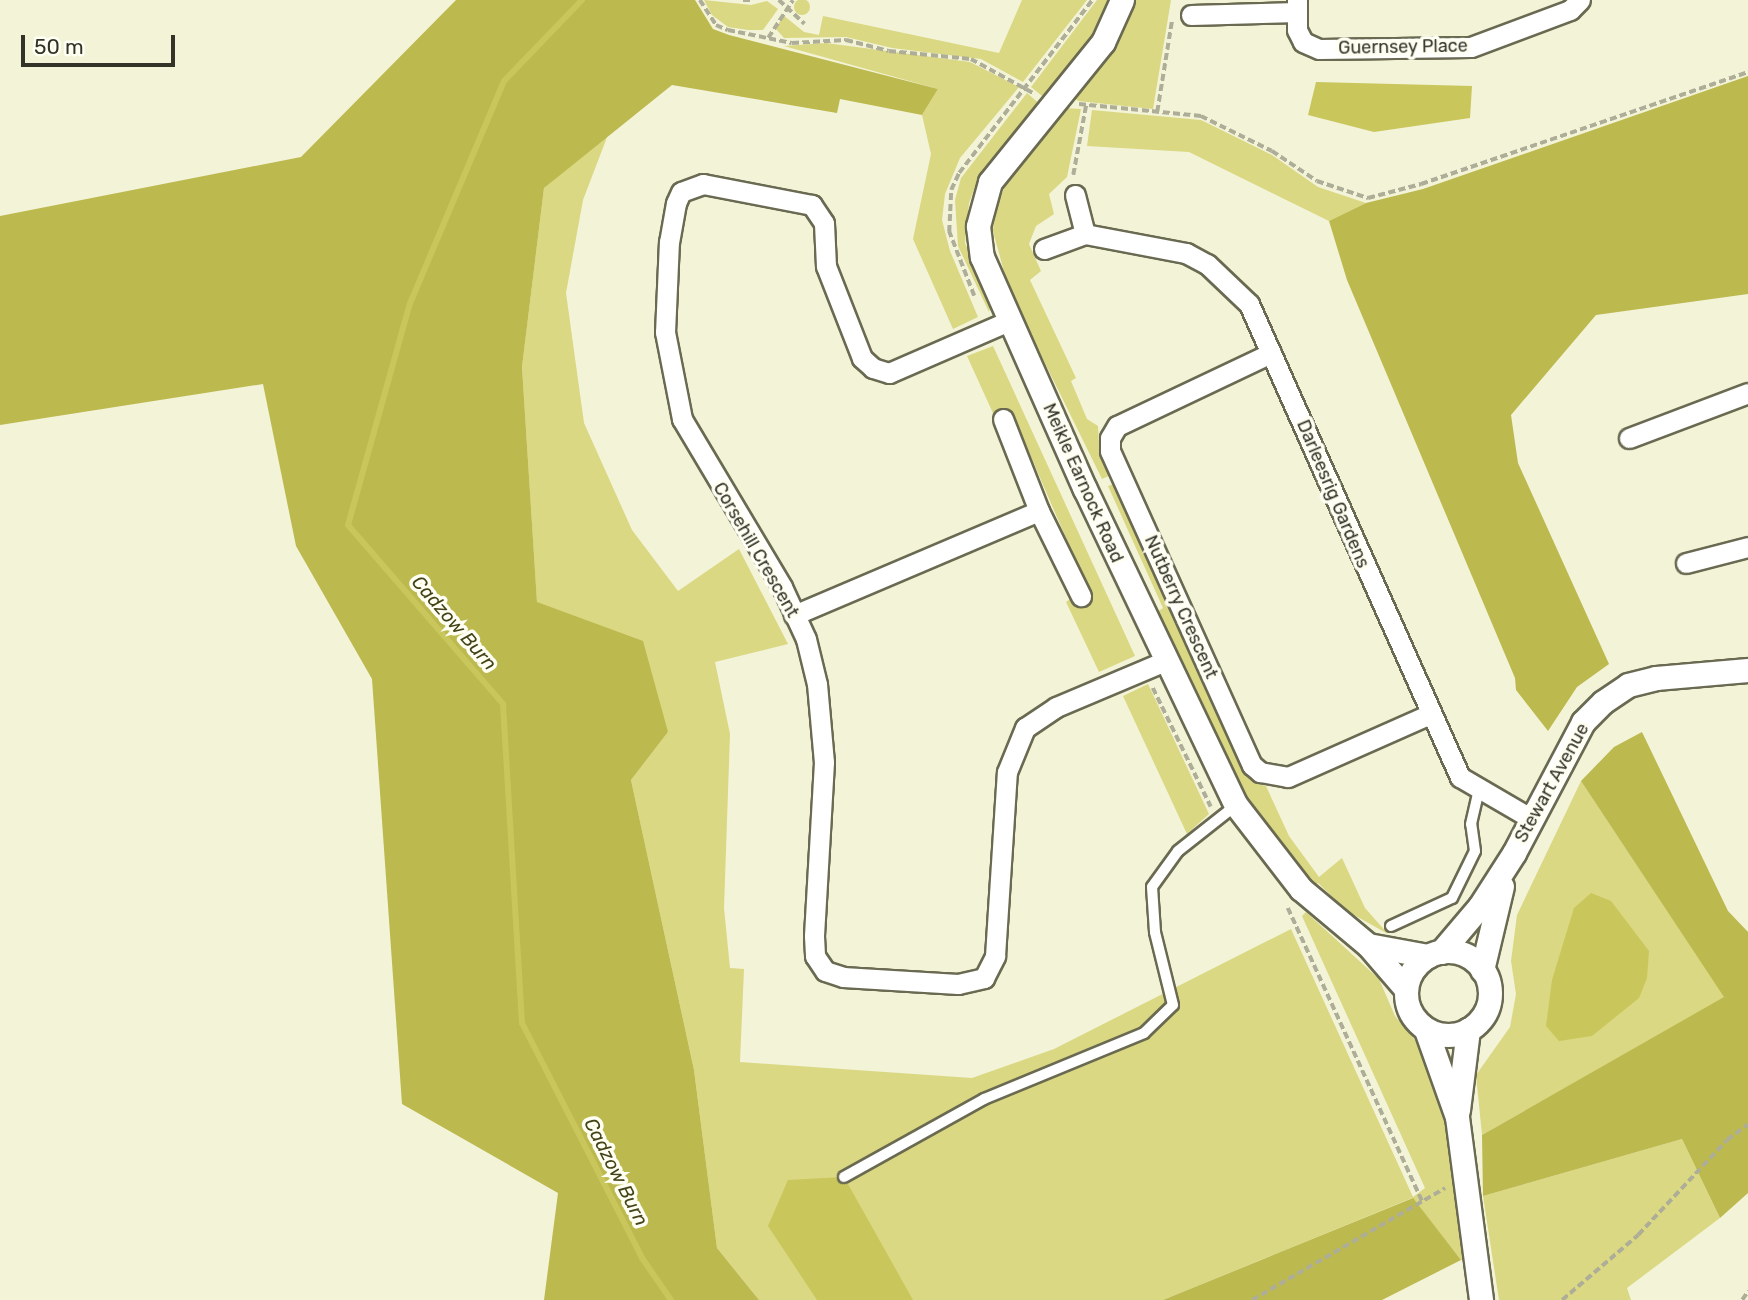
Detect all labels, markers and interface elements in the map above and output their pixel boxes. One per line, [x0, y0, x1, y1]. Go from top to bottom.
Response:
scale bar [24, 21, 178, 65]
text: 50 m [34, 34, 84, 59]
street label: Guernsey Place [1338, 35, 1468, 59]
street label: Meikle Earnock Road [1038, 400, 1128, 566]
street label: Darleesrig Gardens [1292, 417, 1374, 571]
street label: Corsehill Crescent [708, 479, 804, 621]
street label: Nutberry Crescent [1140, 532, 1222, 682]
water label: Cadzow Burn [407, 571, 501, 675]
street label: Stewart Avenue [1510, 719, 1594, 847]
water label: Cadzow Burn [579, 1114, 653, 1230]

